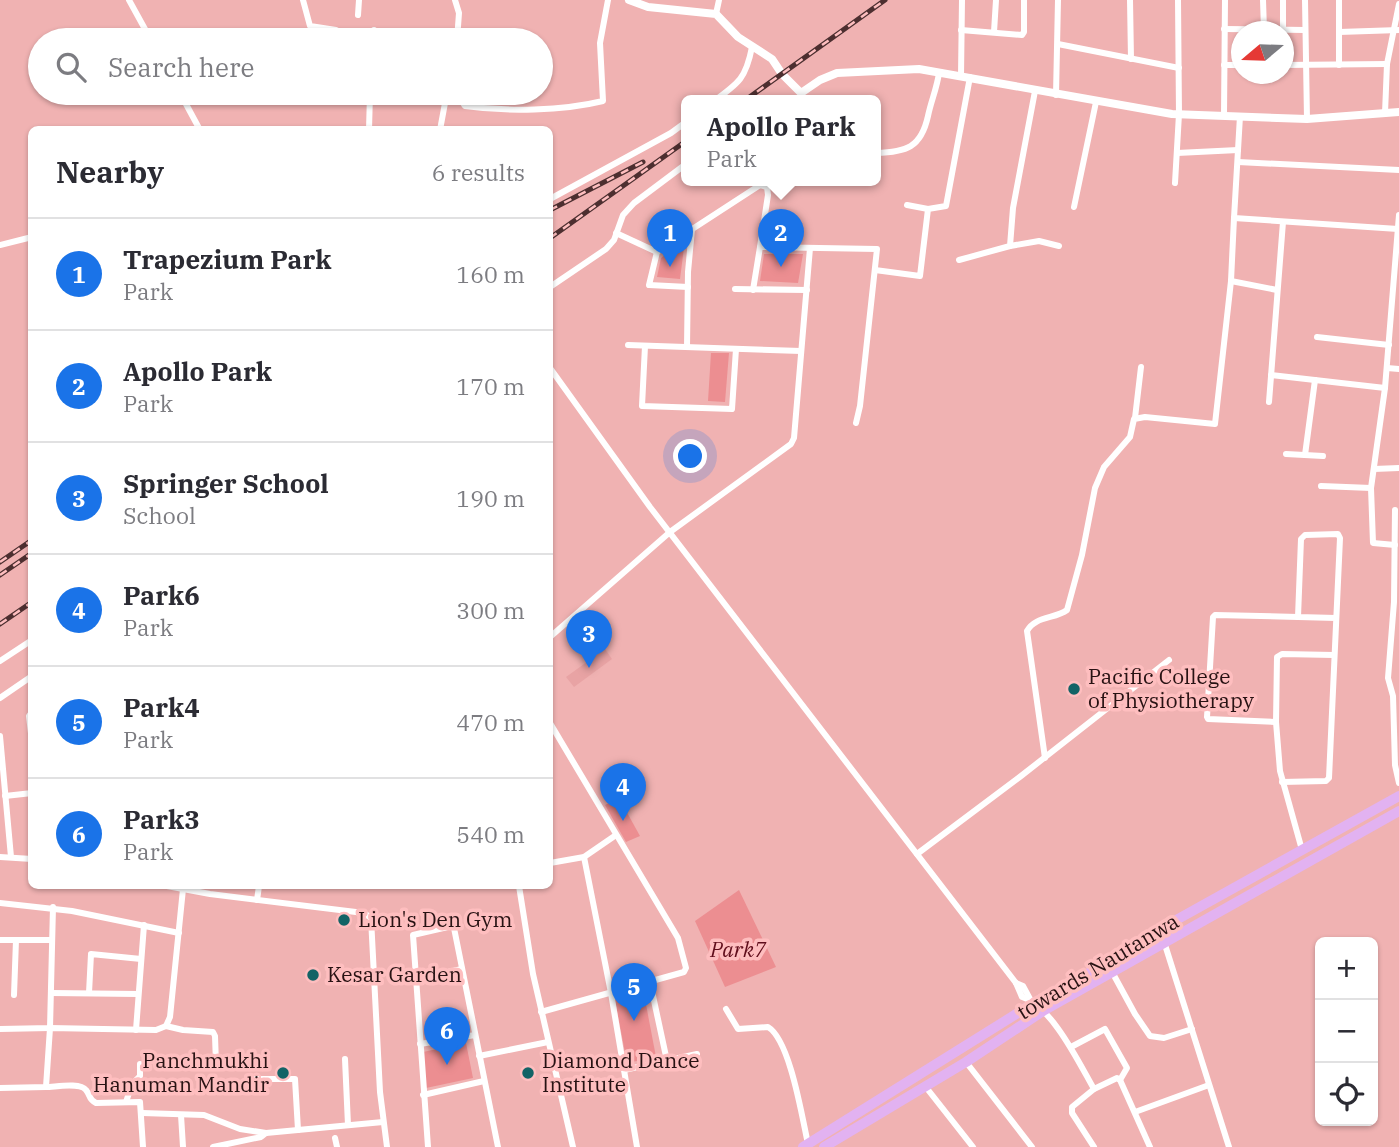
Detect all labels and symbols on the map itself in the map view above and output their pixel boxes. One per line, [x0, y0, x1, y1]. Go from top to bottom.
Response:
north arrow [1231, 21, 1294, 84]
pin: 1 [647, 209, 693, 267]
pin: 2 [758, 209, 804, 267]
your location [673, 439, 707, 473]
pin: 3 [566, 610, 612, 668]
place label: Pacific College of Physiotherapy [1088, 662, 1255, 714]
marker: Pacific College of Physiotherapy [1066, 681, 1082, 697]
pin: 4 [600, 763, 646, 821]
place label: Lion's Den Gym [358, 905, 512, 933]
street label: towards Nautanwa [1011, 907, 1184, 1026]
marker: Lion's Den Gym [336, 912, 352, 928]
park label: Park7 [709, 935, 767, 963]
place label: Kesar Garden [327, 960, 462, 988]
pin: 5 [611, 963, 657, 1021]
marker: Kesar Garden [305, 967, 321, 983]
pin: 6 [424, 1007, 470, 1065]
place label: Panchmukhi Hanuman Mandir [93, 1046, 270, 1098]
place label: Diamond Dance Institute [542, 1046, 699, 1098]
marker: Panchmukhi Hanuman Mandir [275, 1065, 291, 1081]
marker: Diamond Dance Institute [520, 1065, 536, 1081]

